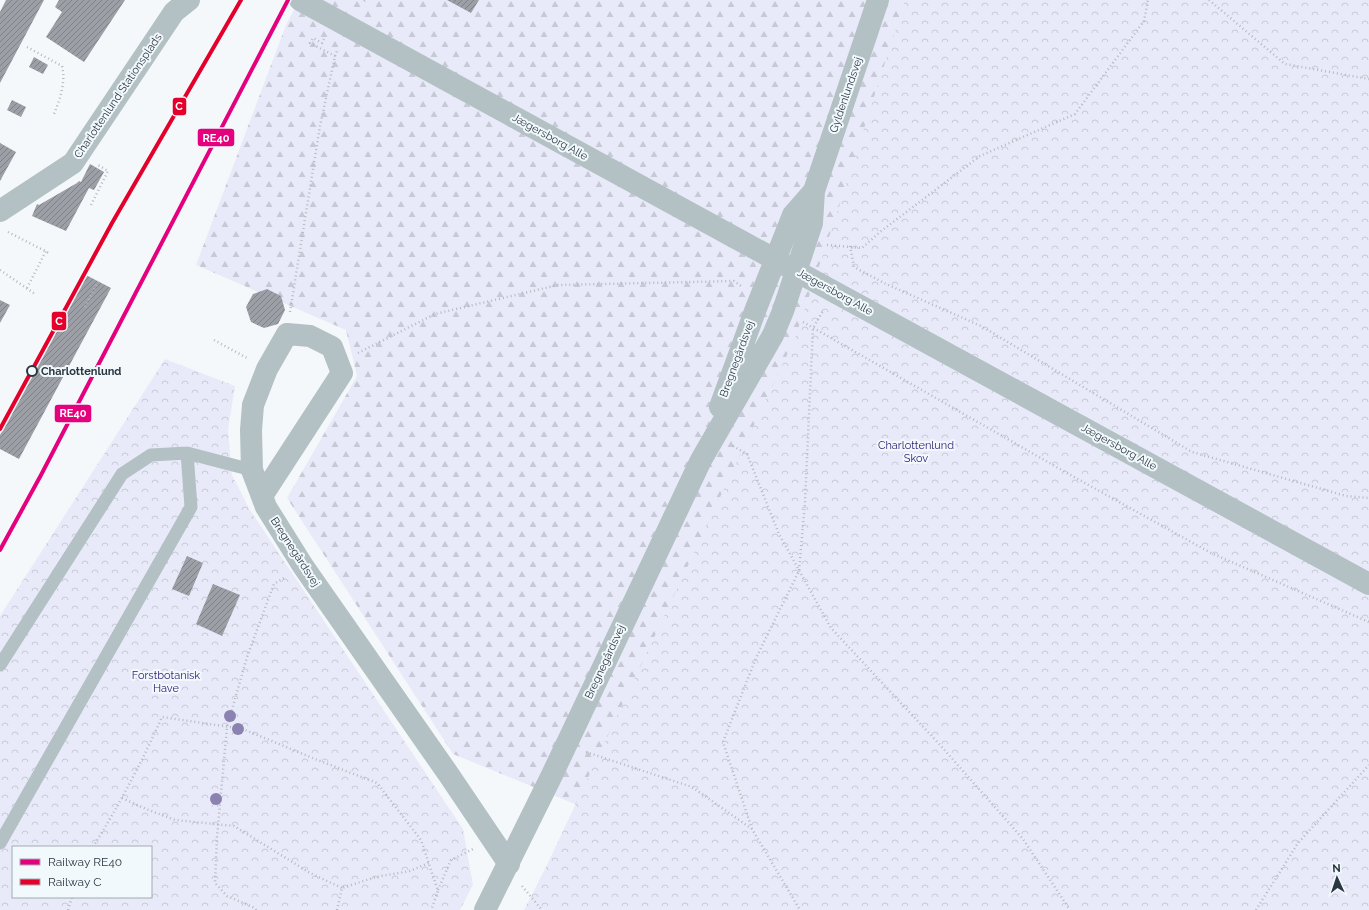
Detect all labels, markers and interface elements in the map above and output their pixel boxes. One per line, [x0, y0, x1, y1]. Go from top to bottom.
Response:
street label: Charlottenlund Stationsplads [71, 31, 165, 161]
street label: Gyldenlundsvej [827, 56, 865, 134]
line badge: C [172, 97, 187, 116]
text: C [175, 100, 183, 113]
street label: Jægersborg Alle [510, 111, 590, 163]
line badge: RE40 [197, 128, 235, 147]
text: RE40 [203, 132, 230, 145]
street label: Jægersborg Alle [795, 266, 875, 318]
line badge: C [51, 311, 67, 331]
text: C [55, 315, 63, 328]
street label: Bregnegårdsvej [717, 319, 757, 399]
marker: Charlottenlund [26, 365, 38, 377]
place label: Charlottenlund [41, 365, 121, 378]
line badge: RE40 [54, 404, 92, 423]
text: RE40 [60, 407, 87, 420]
street label: Jægersborg Alle [1079, 421, 1159, 473]
park label: Charlottenlund Skov [878, 439, 954, 465]
street label: Bregnegårdsvej [268, 515, 322, 589]
street label: Bregnegårdsvej [582, 623, 628, 701]
park label: Forstbotanisk Have [132, 669, 200, 695]
legend [12, 846, 152, 898]
text: Railway RE40 [48, 855, 122, 869]
north arrow [1317, 858, 1357, 898]
text: N [1332, 862, 1341, 875]
text: Railway C [48, 875, 101, 889]

